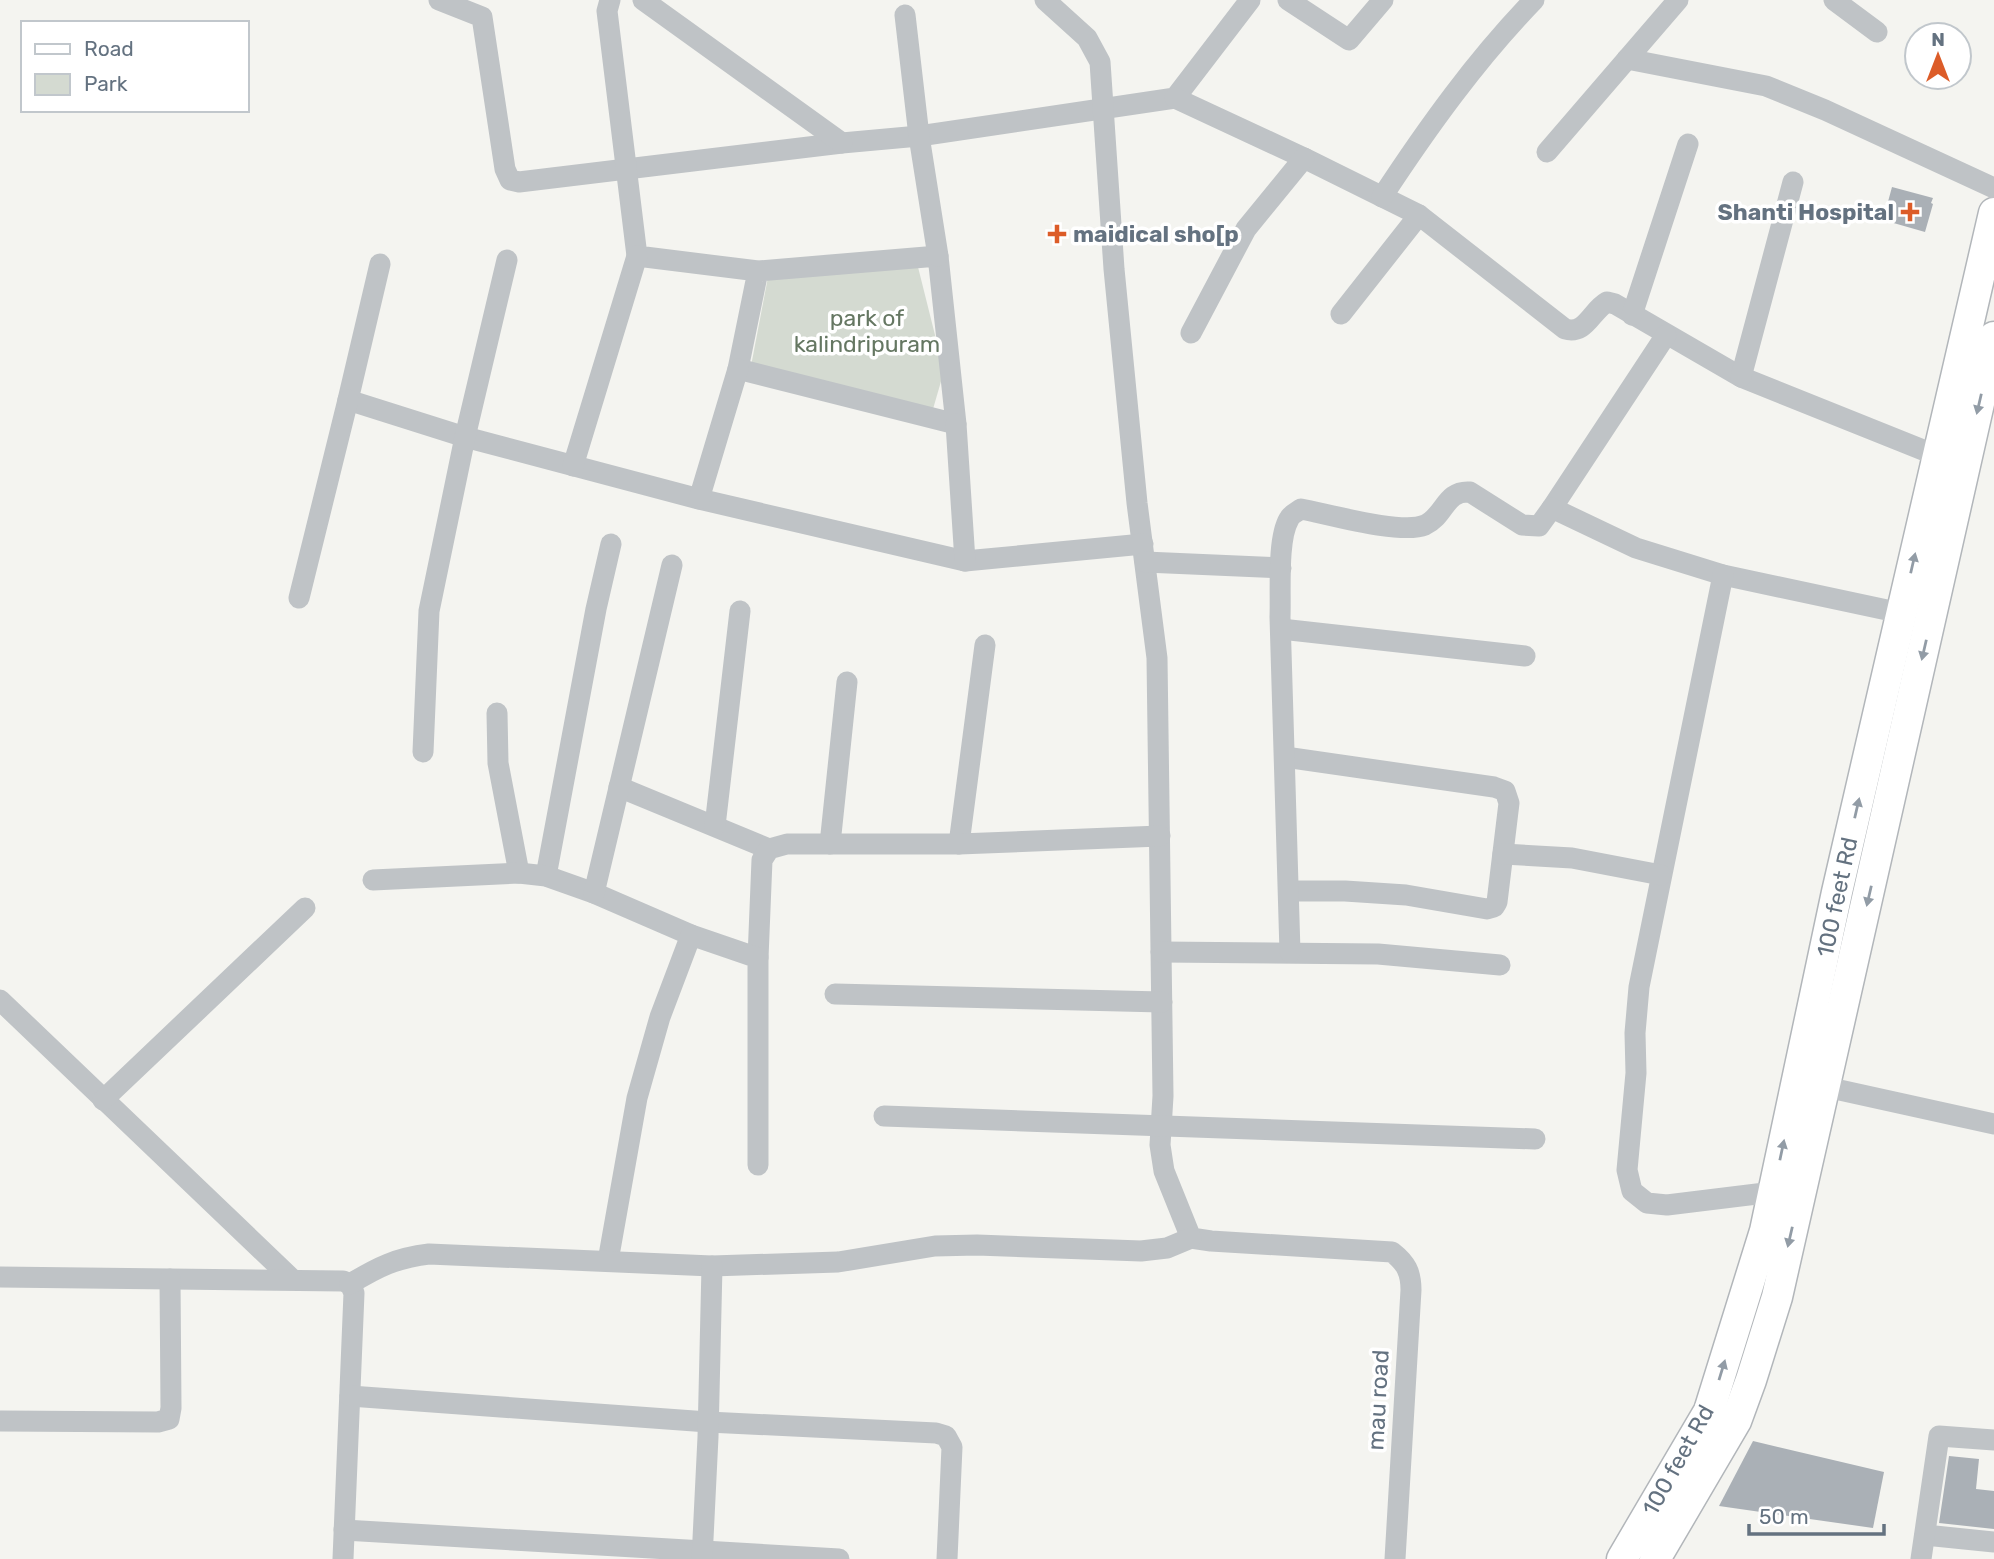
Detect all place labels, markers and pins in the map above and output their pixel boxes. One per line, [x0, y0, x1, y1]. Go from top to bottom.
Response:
place label: Shanti Hospital [1717, 198, 1894, 226]
marker: Shanti Hospital [1900, 202, 1920, 222]
place label: maidical sho[p [1073, 220, 1239, 248]
marker: maidical sho[p [1047, 224, 1067, 244]

